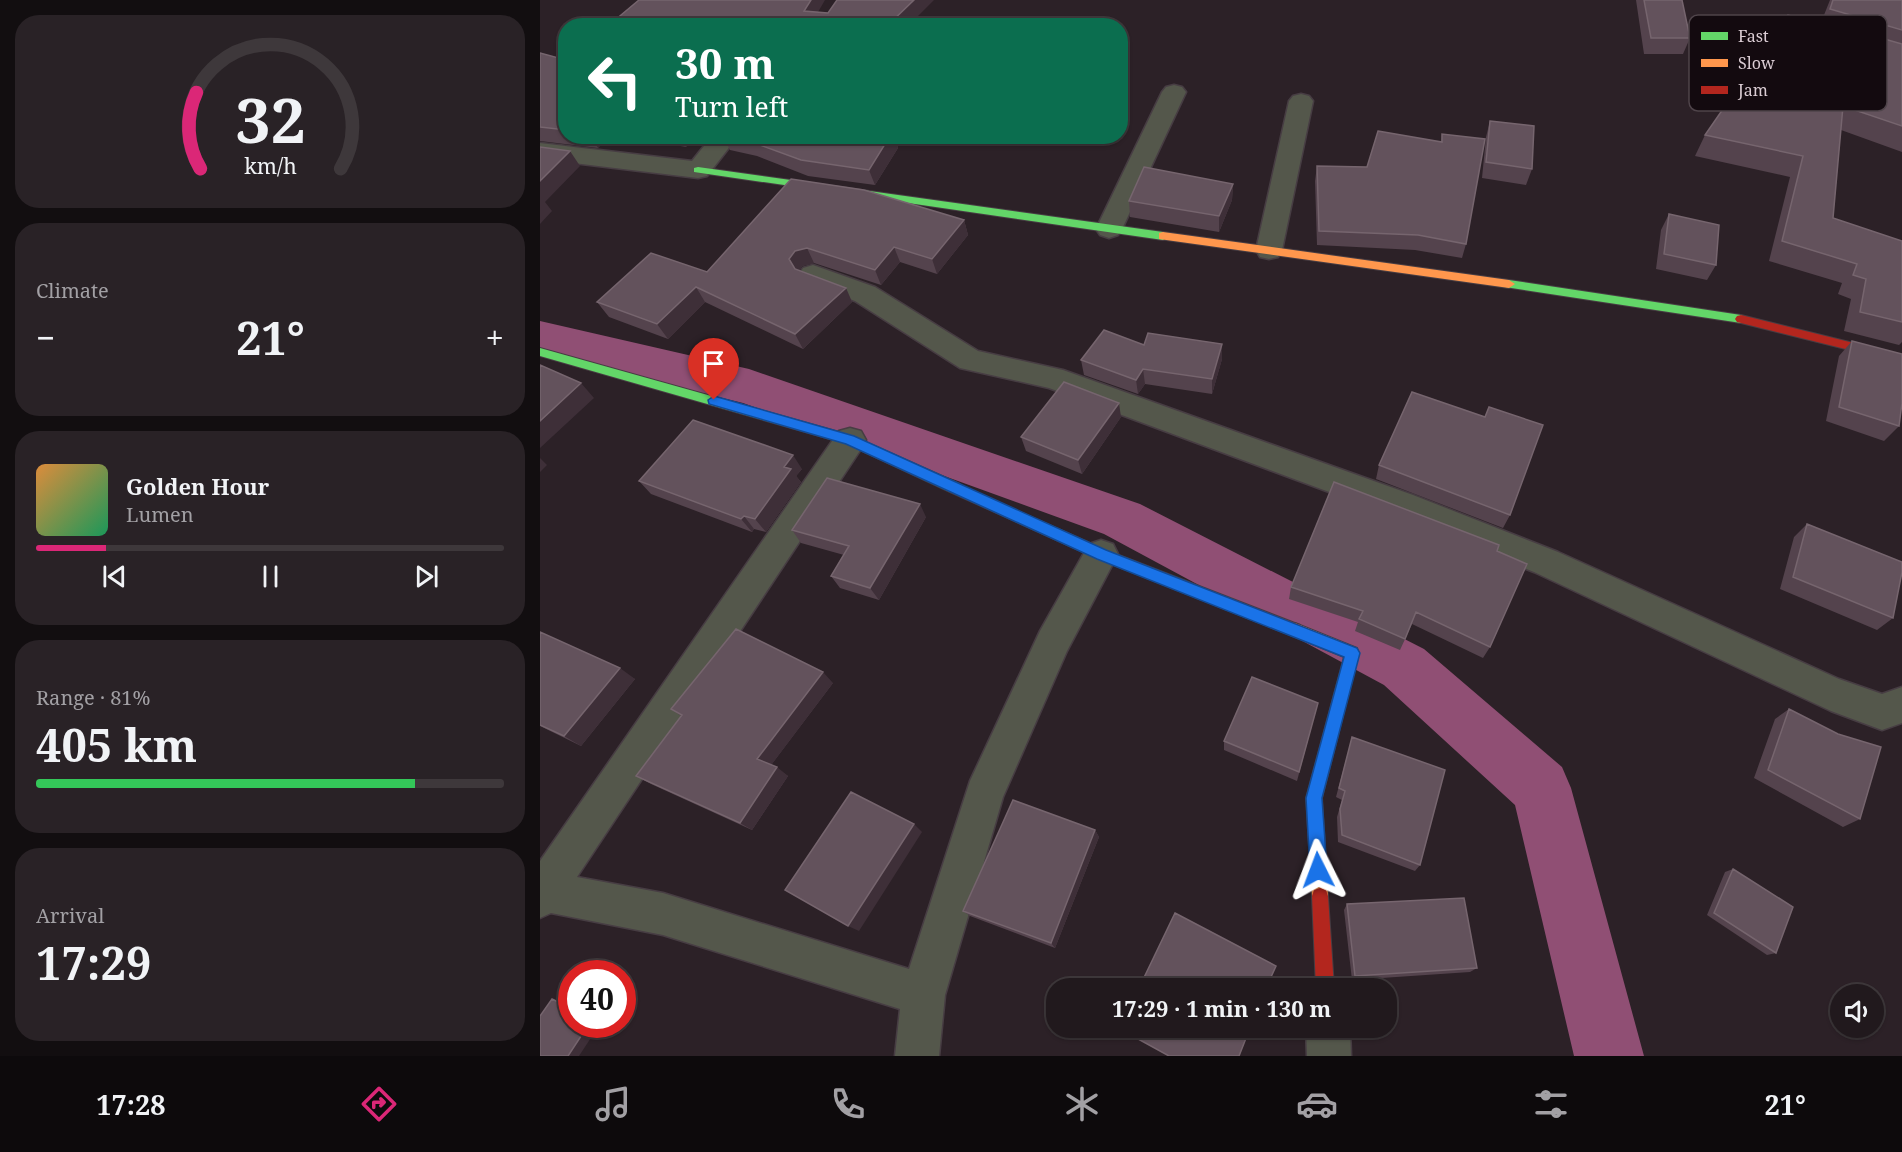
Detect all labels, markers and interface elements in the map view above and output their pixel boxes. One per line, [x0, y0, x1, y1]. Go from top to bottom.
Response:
legend [1689, 15, 1887, 111]
text: Fast [1738, 25, 1769, 47]
text: 30 m [675, 34, 775, 91]
icon: left [576, 42, 654, 120]
text: Slow [1738, 52, 1775, 74]
text: 32 [235, 76, 305, 161]
text: Jam [1737, 79, 1768, 101]
text: Turn left [675, 88, 788, 125]
text: km/h [244, 151, 297, 180]
text: Climate [36, 277, 109, 304]
text: 21° [236, 307, 305, 368]
text: − [36, 315, 55, 360]
text: + [486, 315, 504, 360]
pin [688, 338, 739, 400]
icon: arrive [697, 347, 730, 380]
text: Golden Hour [126, 471, 269, 501]
text: Lumen [126, 501, 194, 528]
icon: previous [98, 560, 131, 593]
icon: pause [254, 560, 287, 593]
icon: next [410, 560, 443, 593]
text: Range · 81% [36, 684, 150, 711]
text: 405 km [36, 714, 197, 775]
position arrow [1286, 838, 1350, 902]
text: Arrival [36, 902, 104, 929]
text: 17:29 [36, 932, 151, 993]
speed limit sign: 40 [558, 960, 636, 1038]
map controls [1830, 984, 1884, 1038]
button: sound [1830, 984, 1884, 1038]
text: 17:29 · 1 min · 130 m [1112, 993, 1331, 1023]
icon: directions [358, 1083, 400, 1125]
icon: music [592, 1083, 634, 1125]
icon: phone [827, 1083, 869, 1125]
icon: climate [1061, 1083, 1103, 1125]
icon: car [1296, 1083, 1338, 1125]
icon: filters [1530, 1083, 1572, 1125]
text: 17:28 [96, 1086, 165, 1123]
text: 21° [1764, 1086, 1806, 1123]

